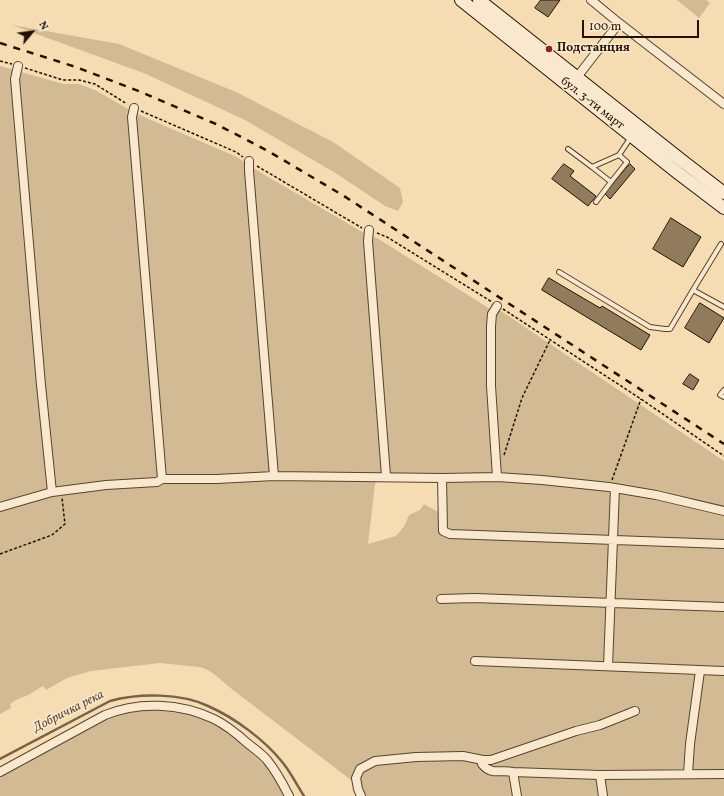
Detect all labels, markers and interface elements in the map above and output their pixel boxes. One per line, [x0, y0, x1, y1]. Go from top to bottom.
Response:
north arrow [12, 12, 52, 52]
scale bar [584, 12, 701, 38]
text: N [34, 19, 51, 33]
text: 100 m [589, 19, 621, 35]
place label: Подстанция [557, 42, 630, 56]
marker: Подстанция [544, 44, 554, 54]
street label: бул. 3-ти март [557, 74, 627, 134]
water label: Добричка река [31, 688, 107, 736]

